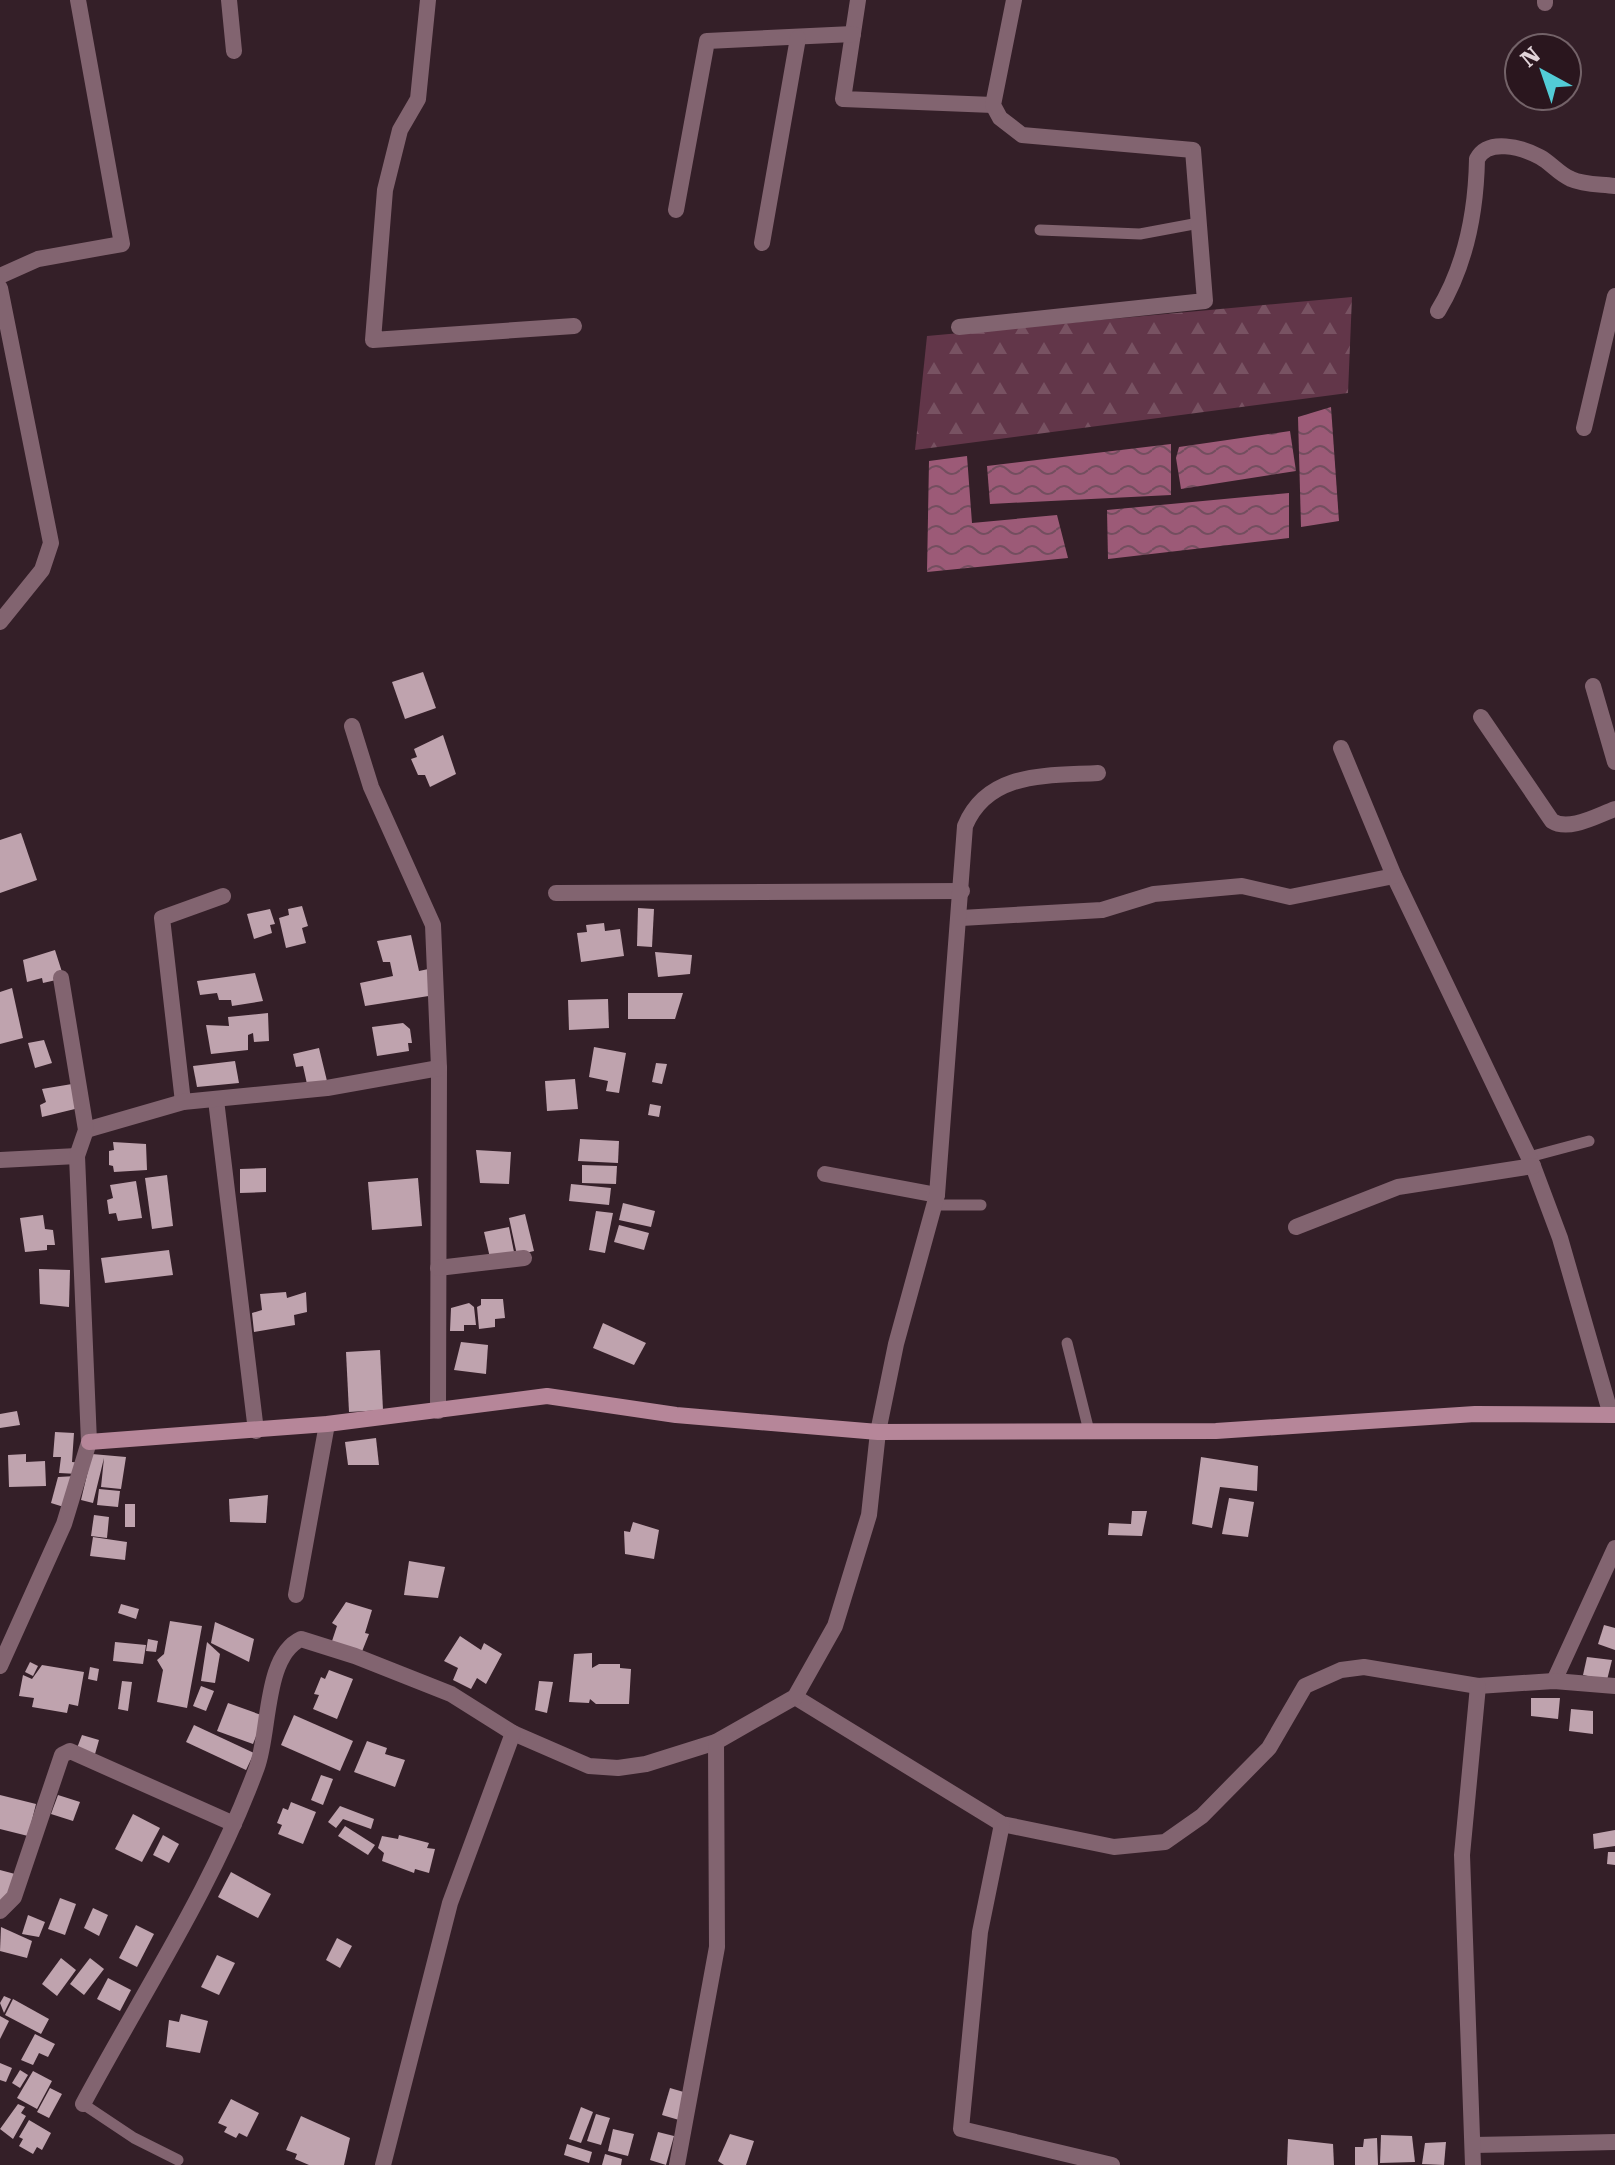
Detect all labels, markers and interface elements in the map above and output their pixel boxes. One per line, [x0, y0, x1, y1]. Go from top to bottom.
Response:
north arrow [1503, 32, 1583, 112]
text: N [1516, 42, 1545, 72]

